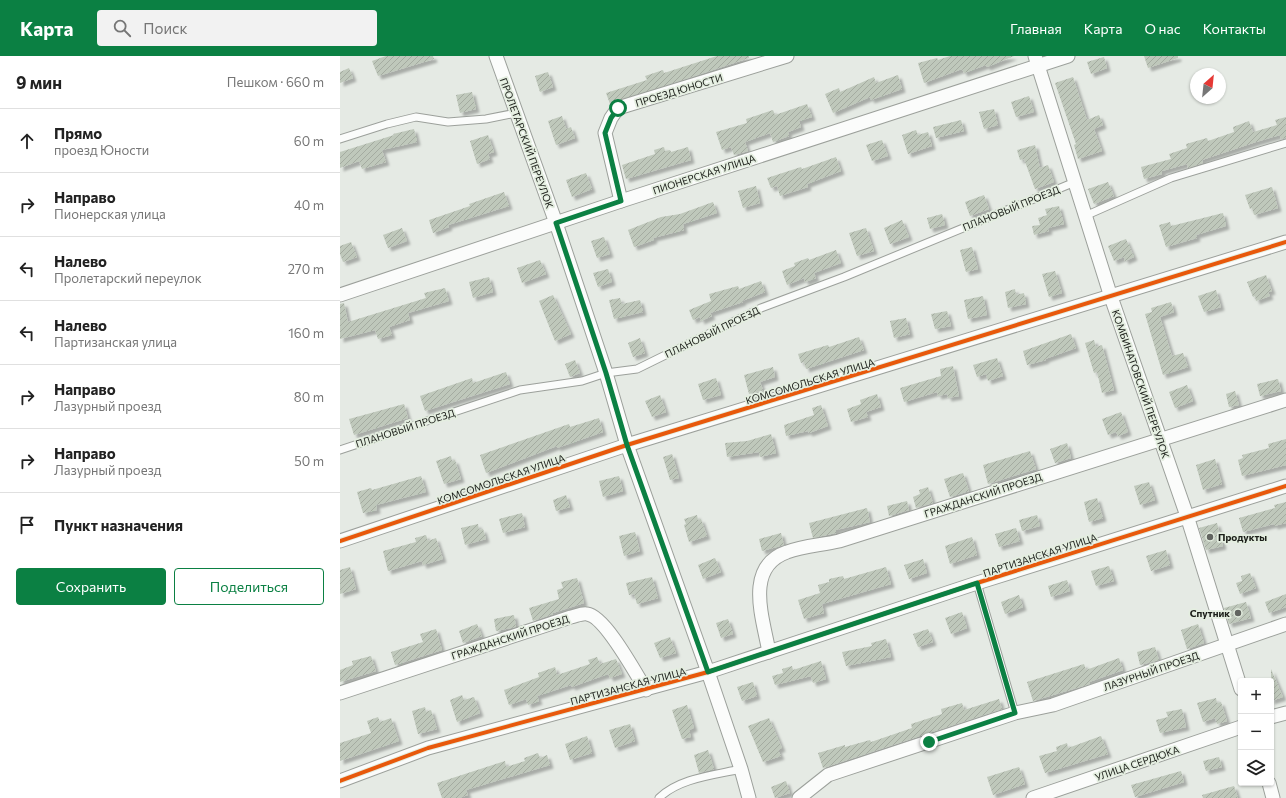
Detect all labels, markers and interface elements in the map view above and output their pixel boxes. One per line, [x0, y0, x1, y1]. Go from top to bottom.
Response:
search box [97, 10, 377, 46]
text: Карта [20, 17, 73, 40]
icon: search [111, 17, 133, 39]
text: Поиск [143, 19, 188, 37]
text: Главная [1010, 20, 1062, 37]
text: Карта [1084, 20, 1122, 37]
text: О нас [1144, 20, 1181, 37]
text: Контакты [1203, 20, 1266, 37]
north arrow [1190, 68, 1226, 104]
street label: ПРОЕЗД ЮНОСТИ [634, 71, 724, 109]
text: 9 мин [16, 72, 62, 93]
text: Пешком · 660 m [227, 74, 324, 90]
street label: ПРОЛЕТАРСКИЙ ПЕРЕУЛОК [498, 76, 556, 210]
route start [609, 99, 627, 117]
text: Прямо [54, 124, 102, 142]
icon: ahead [16, 130, 38, 152]
text: 60 m [294, 133, 324, 149]
text: проезд Юности [54, 142, 149, 158]
street label: ПИОНЕРСКАЯ УЛИЦА [651, 152, 757, 196]
street label: ПЛАНОВЫЙ ПРОЕЗД [961, 183, 1062, 233]
text: Направо [54, 188, 116, 206]
icon: right [16, 194, 38, 216]
text: 40 m [294, 197, 324, 213]
text: Пионерская улица [54, 206, 166, 222]
text: Налево [54, 252, 107, 270]
icon: left [16, 258, 38, 280]
text: 270 m [288, 261, 324, 277]
text: Пролетарский переулок [54, 270, 202, 286]
street label: ПЛАНОВЫЙ ПРОЕЗД [663, 304, 761, 360]
street label: КОМБИНАТОВСКИЙ ПЕРЕУЛОК [1110, 308, 1172, 460]
text: Налево [54, 316, 107, 334]
icon: left [16, 322, 38, 344]
text: 160 m [288, 325, 324, 341]
text: Партизанская улица [54, 334, 177, 350]
street label: КОМСОМОЛЬСКАЯ УЛИЦА [744, 356, 876, 406]
text: Направо [54, 380, 116, 398]
icon: right [16, 386, 38, 408]
text: 80 m [294, 389, 324, 405]
text: Лазурный проезд [54, 398, 161, 414]
street label: ПЛАНОВЫЙ ПРОЕЗД [354, 406, 456, 450]
text: Направо [54, 444, 116, 462]
icon: right [16, 450, 38, 472]
street label: КОМСОМОЛЬСКАЯ УЛИЦА [436, 451, 567, 507]
text: 50 m [294, 453, 324, 469]
text: Лазурный проезд [54, 462, 161, 478]
street label: ГРАЖДАНСКИЙ ПРОЕЗД [923, 470, 1043, 520]
icon: arrive [16, 514, 38, 536]
text: Пункт назначения [54, 516, 183, 534]
street label: ПАРТИЗАНСКАЯ УЛИЦА [981, 531, 1099, 579]
place label: Продукты [1218, 531, 1267, 543]
marker: Продукты [1205, 532, 1215, 542]
button: Сохранить [16, 568, 166, 605]
button: Поделиться [174, 568, 324, 605]
place label: Спутник [1190, 607, 1230, 619]
marker: Спутник [1233, 608, 1243, 618]
street label: ГРАЖДАНСКИЙ ПРОЕЗД [450, 612, 570, 662]
street label: ЛАЗУРНЫЙ ПРОЕЗД [1102, 649, 1201, 693]
street label: ПАРТИЗАНСКАЯ УЛИЦА [569, 665, 687, 707]
map controls [1238, 678, 1274, 786]
button: + [1238, 678, 1274, 714]
button: − [1238, 714, 1274, 750]
route end [920, 733, 938, 751]
street label: УЛИЦА СЕРДЮКА [1093, 743, 1181, 783]
button: layers [1238, 750, 1274, 786]

